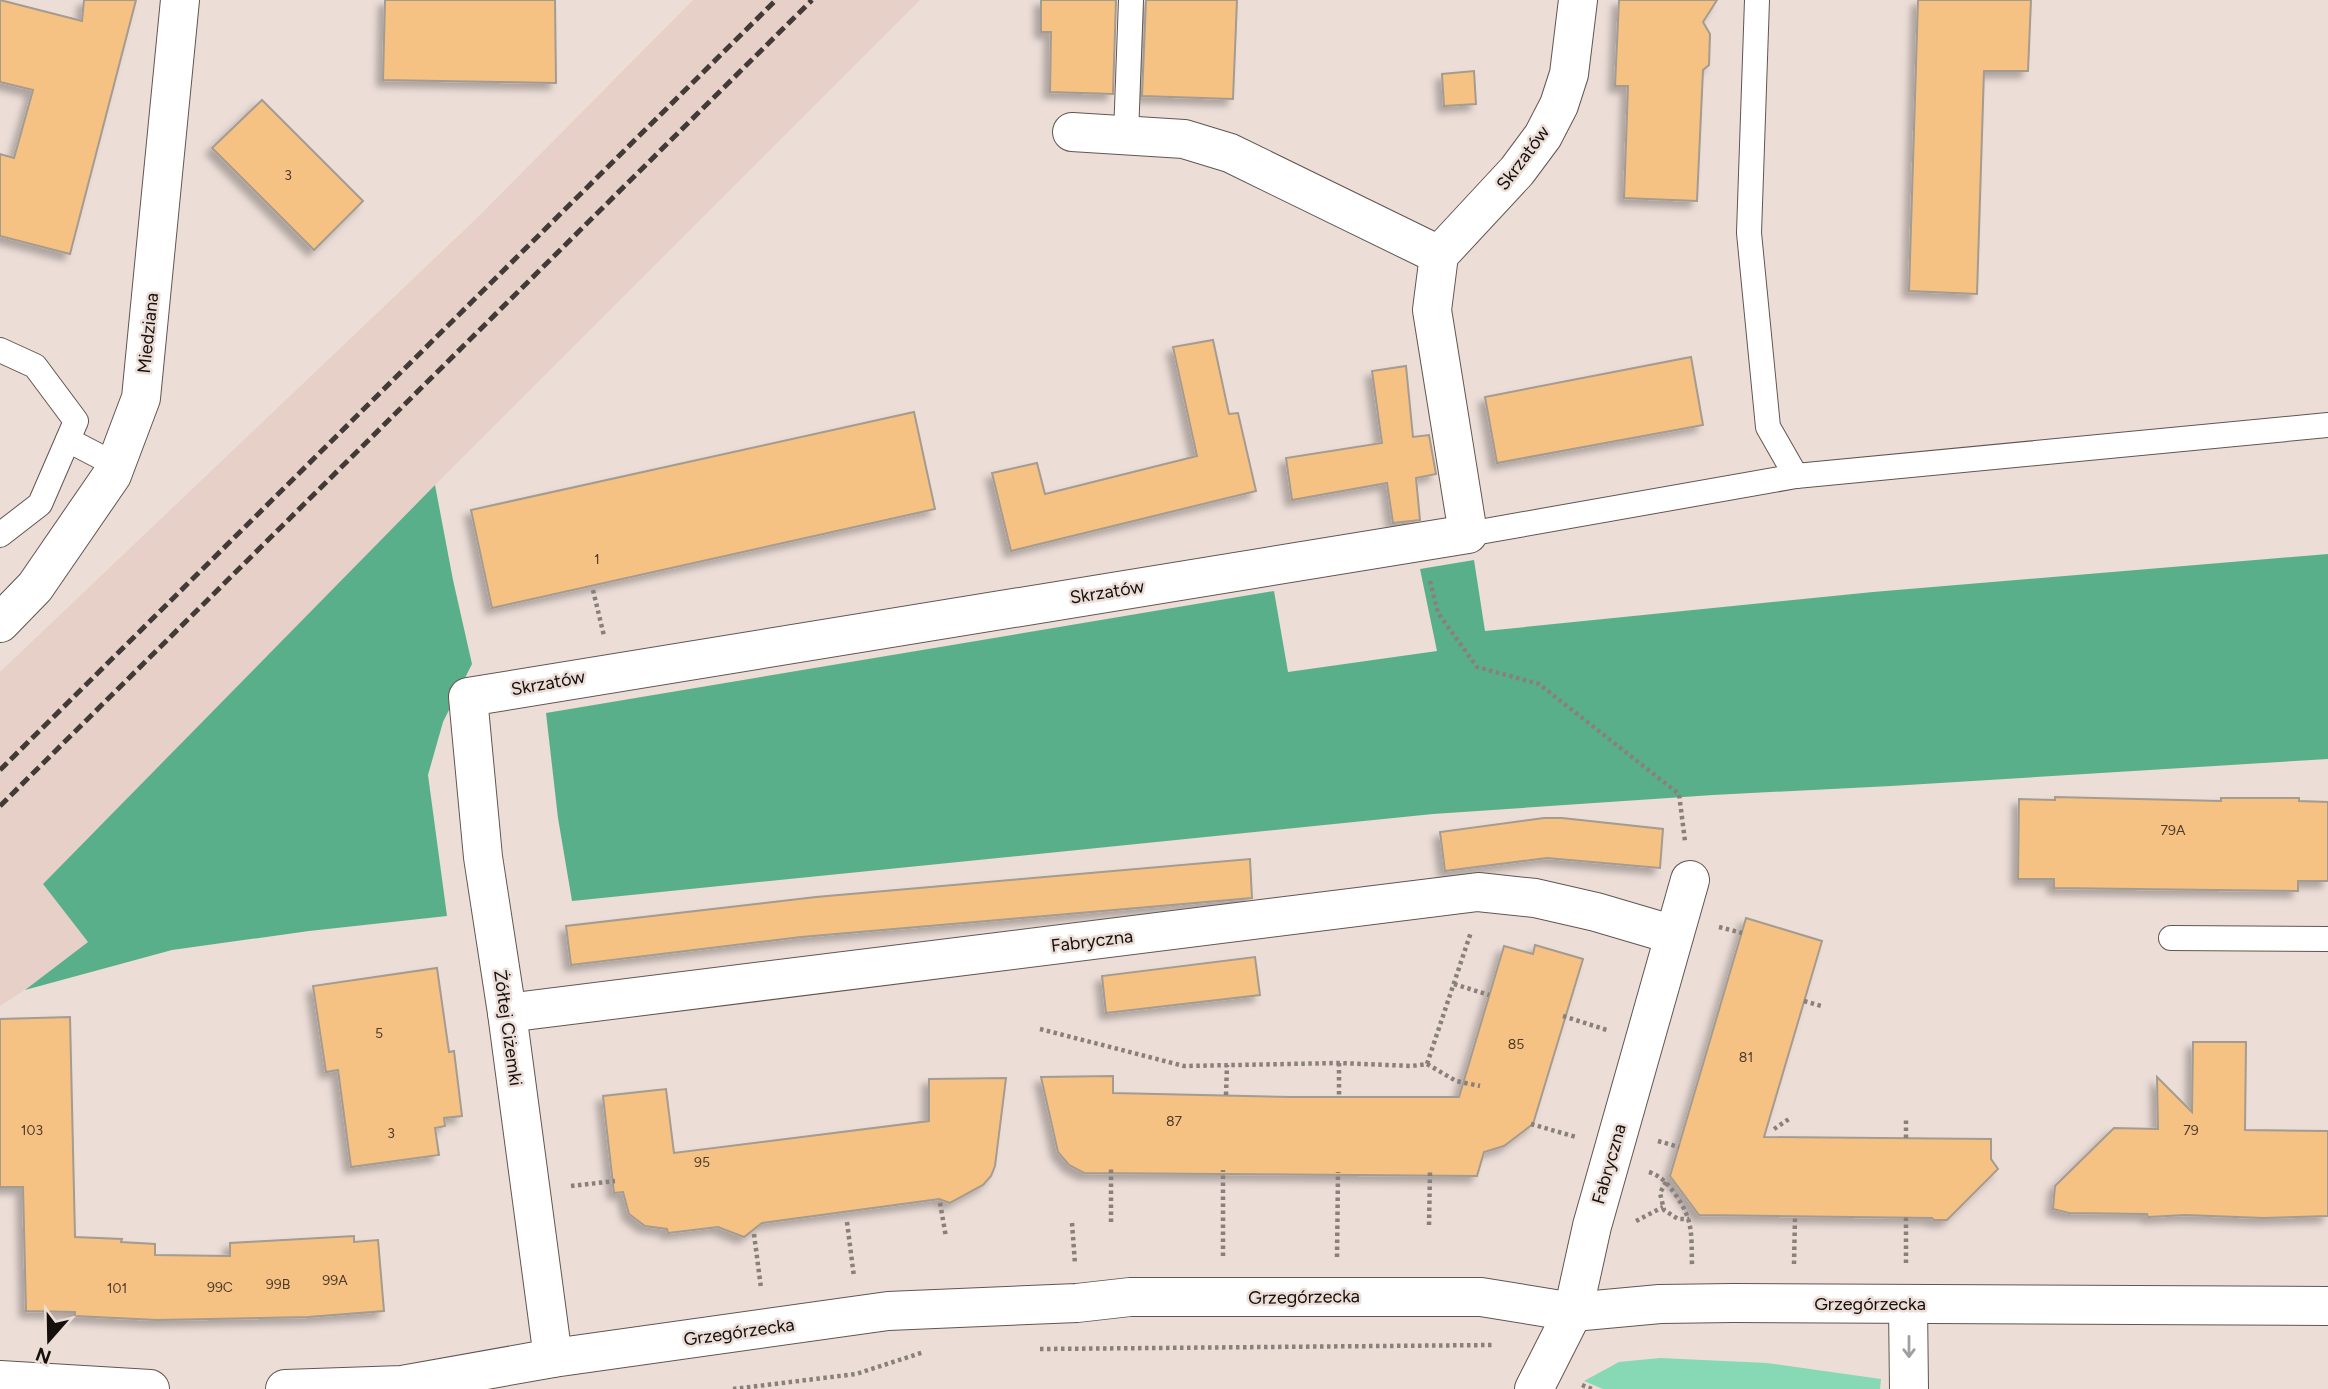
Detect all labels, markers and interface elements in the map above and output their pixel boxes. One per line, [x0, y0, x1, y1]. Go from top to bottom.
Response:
street label: Skrzatów [1492, 121, 1554, 195]
house number: 3 [284, 167, 292, 184]
street label: Miedziana [133, 291, 163, 375]
house number: 1 [594, 551, 600, 568]
street label: Skrzatów [1068, 575, 1146, 609]
street label: Skrzatów [509, 666, 587, 700]
house number: 79A [2161, 822, 2186, 839]
street label: Fabryczna [1050, 925, 1134, 957]
street label: Żółtej Ciżemki [489, 969, 527, 1087]
house number: 5 [375, 1025, 383, 1042]
house number: 85 [1508, 1036, 1524, 1053]
house number: 81 [1739, 1049, 1753, 1066]
house number: 87 [1166, 1113, 1183, 1130]
street label: Fabryczna [1587, 1121, 1631, 1207]
house number: 103 [21, 1122, 43, 1139]
house number: 79 [2183, 1122, 2199, 1139]
house number: 3 [387, 1125, 395, 1142]
house number: 95 [694, 1154, 710, 1171]
house number: 99A [322, 1272, 348, 1289]
house number: 99B [266, 1276, 290, 1293]
house number: 99C [207, 1279, 233, 1296]
house number: 101 [107, 1280, 127, 1297]
street label: Grzegórzecka [1248, 1285, 1360, 1309]
street label: Grzegórzecka [1814, 1293, 1926, 1315]
north arrow [14, 1305, 84, 1375]
street label: Grzegórzecka [682, 1313, 796, 1351]
one-way arrow [1902, 1335, 1916, 1358]
text: N [33, 1342, 54, 1369]

